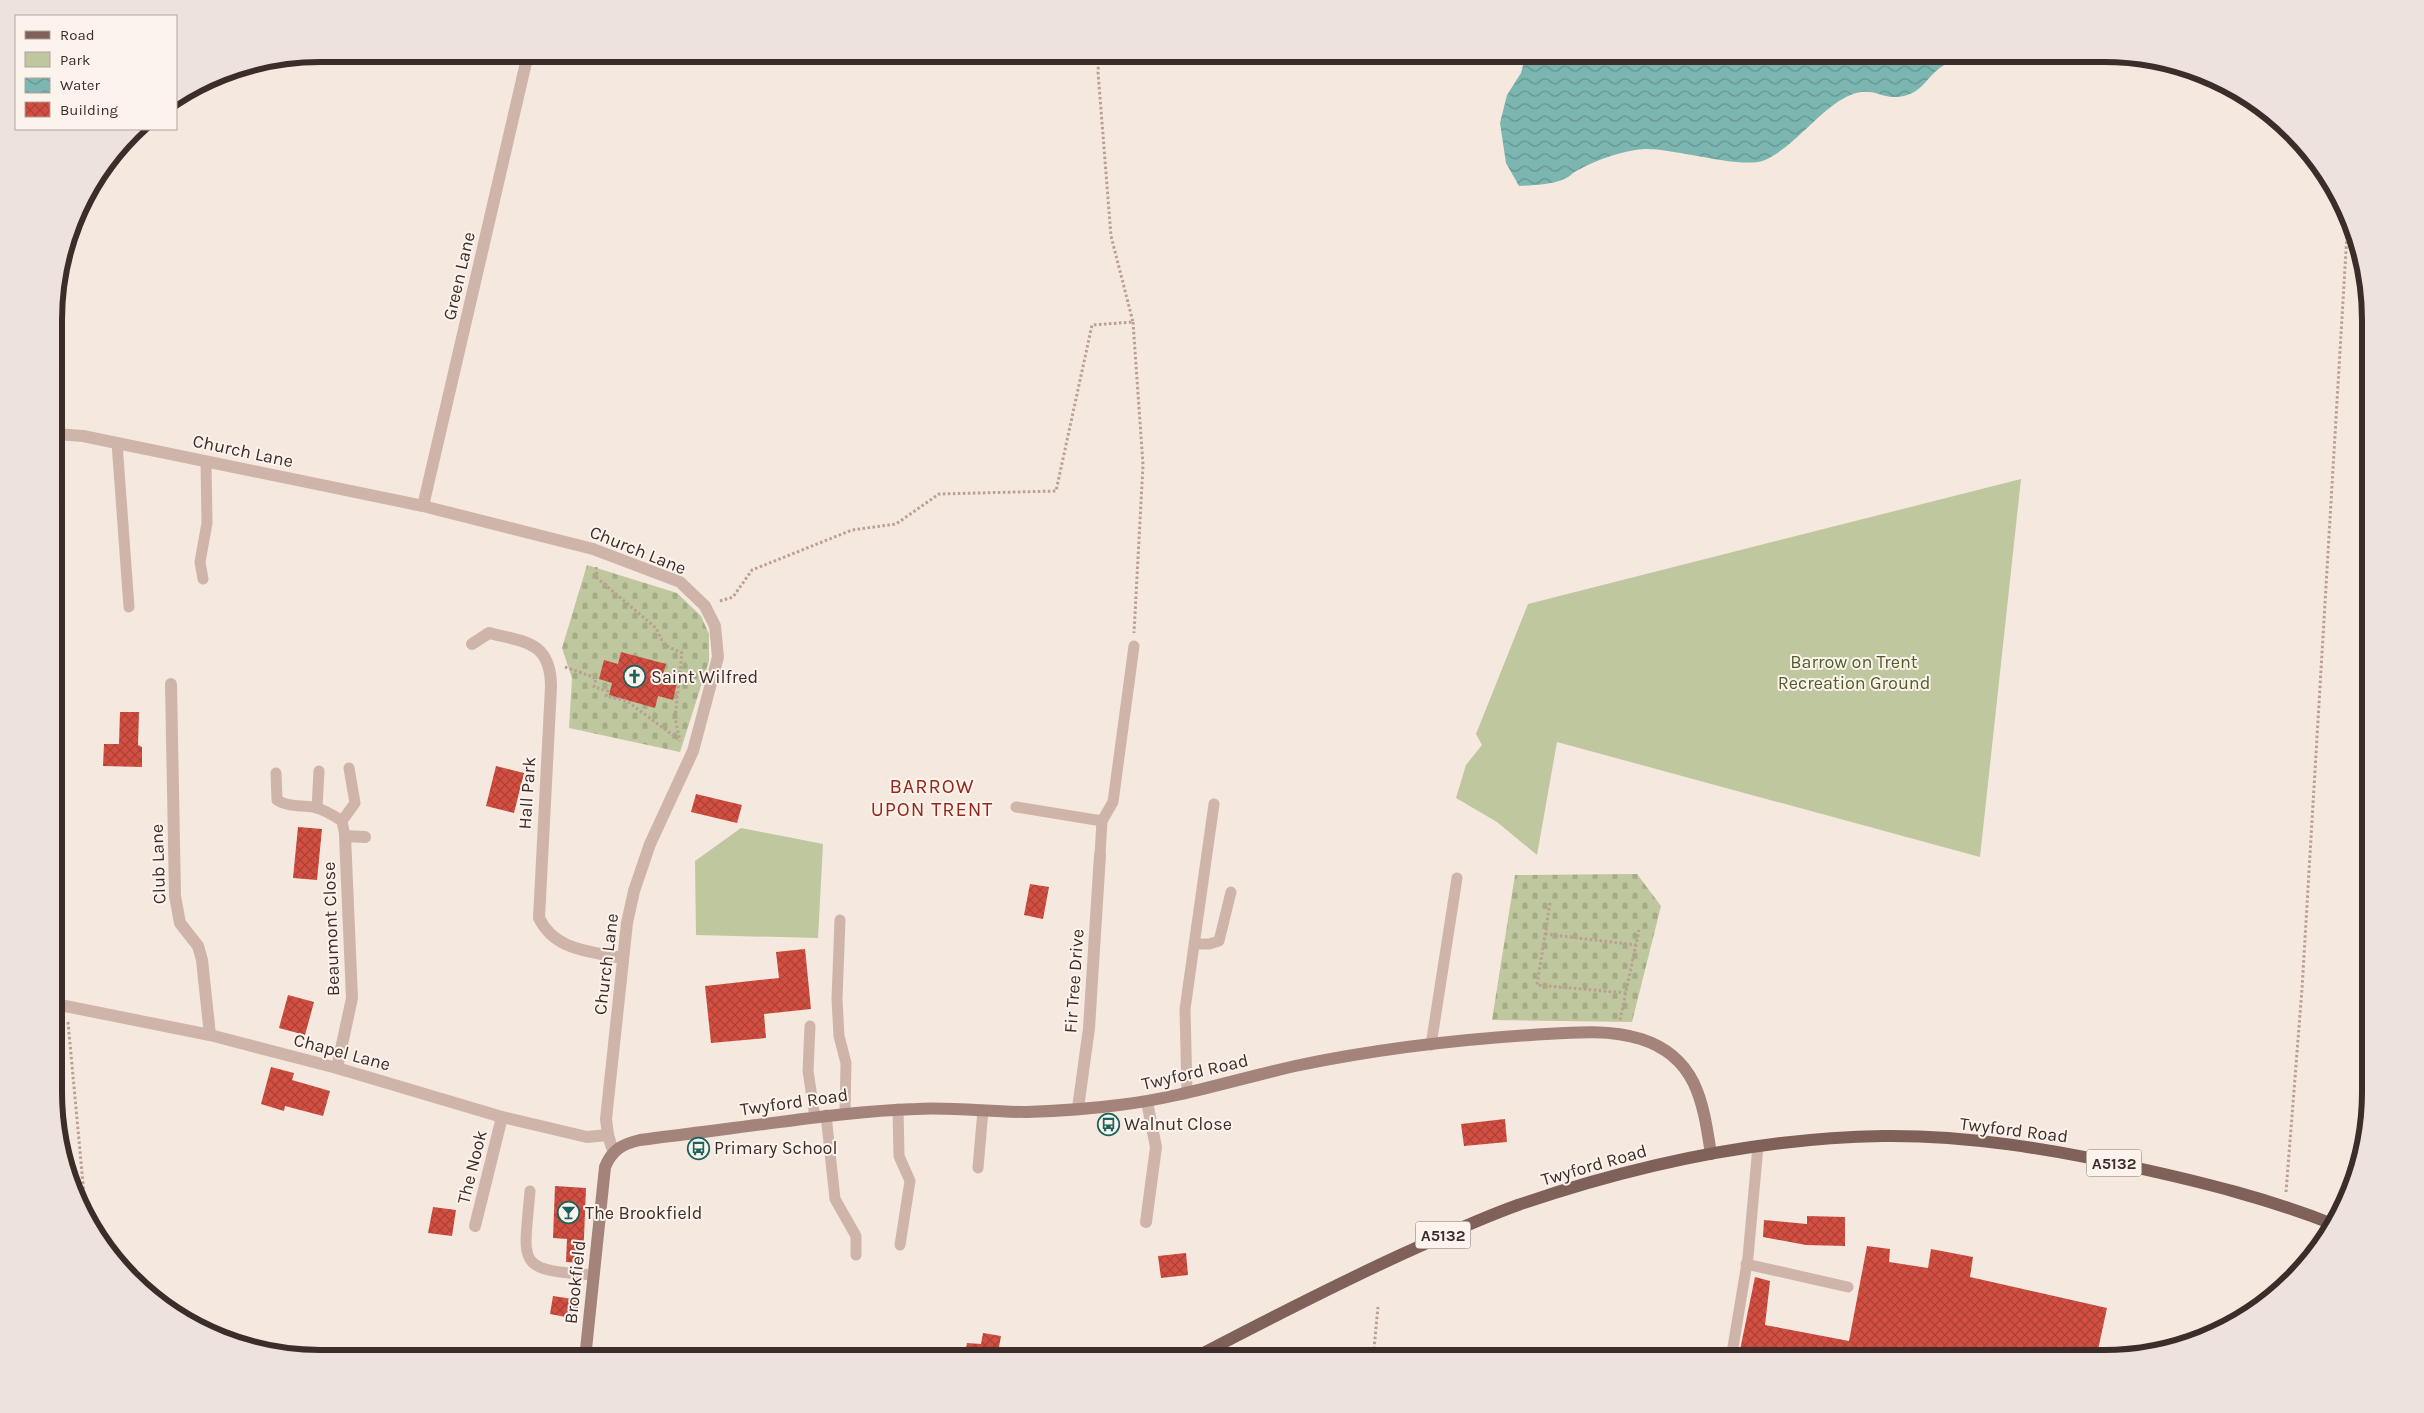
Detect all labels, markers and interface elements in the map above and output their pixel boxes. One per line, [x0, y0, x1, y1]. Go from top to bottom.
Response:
legend [15, 15, 178, 130]
text: Road [60, 26, 95, 44]
text: Park [60, 51, 90, 69]
text: Water [60, 76, 101, 94]
text: Building [60, 101, 118, 119]
street label: Green Lane [438, 230, 480, 322]
street label: Church Lane [191, 430, 295, 472]
street label: Church Lane [587, 521, 689, 579]
park label: Barrow on Trent Recreation Ground [1778, 651, 1930, 694]
church icon: Saint Wilfred [623, 665, 647, 689]
place label: Saint Wilfred [651, 666, 758, 688]
street label: Hall Park [513, 756, 541, 830]
district label: BARROW UPON TRENT [871, 775, 993, 821]
street label: Club Lane [146, 823, 170, 905]
street label: Beaumont Close [318, 861, 344, 997]
street label: Church Lane [589, 912, 623, 1016]
street label: Fir Tree Drive [1059, 928, 1089, 1034]
street label: Chapel Lane [291, 1029, 393, 1075]
street label: Twyford Road [1139, 1049, 1251, 1095]
street label: Twyford Road [739, 1084, 849, 1120]
bus stop icon: Walnut Close [1096, 1112, 1120, 1136]
street label: Twyford Road [1959, 1112, 2069, 1148]
place label: Walnut Close [1124, 1113, 1232, 1135]
street label: The Nook [452, 1128, 492, 1206]
bus stop icon: Primary School [686, 1136, 710, 1160]
place label: Primary School [714, 1137, 838, 1159]
street label: Twyford Road [1539, 1139, 1649, 1191]
road number: A5132 [2086, 1150, 2142, 1176]
bar icon: The Brookfield [557, 1201, 581, 1225]
place label: The Brookfield [585, 1202, 702, 1224]
road number: A5132 [1416, 1222, 1470, 1248]
street label: Brookfield [560, 1239, 590, 1325]

